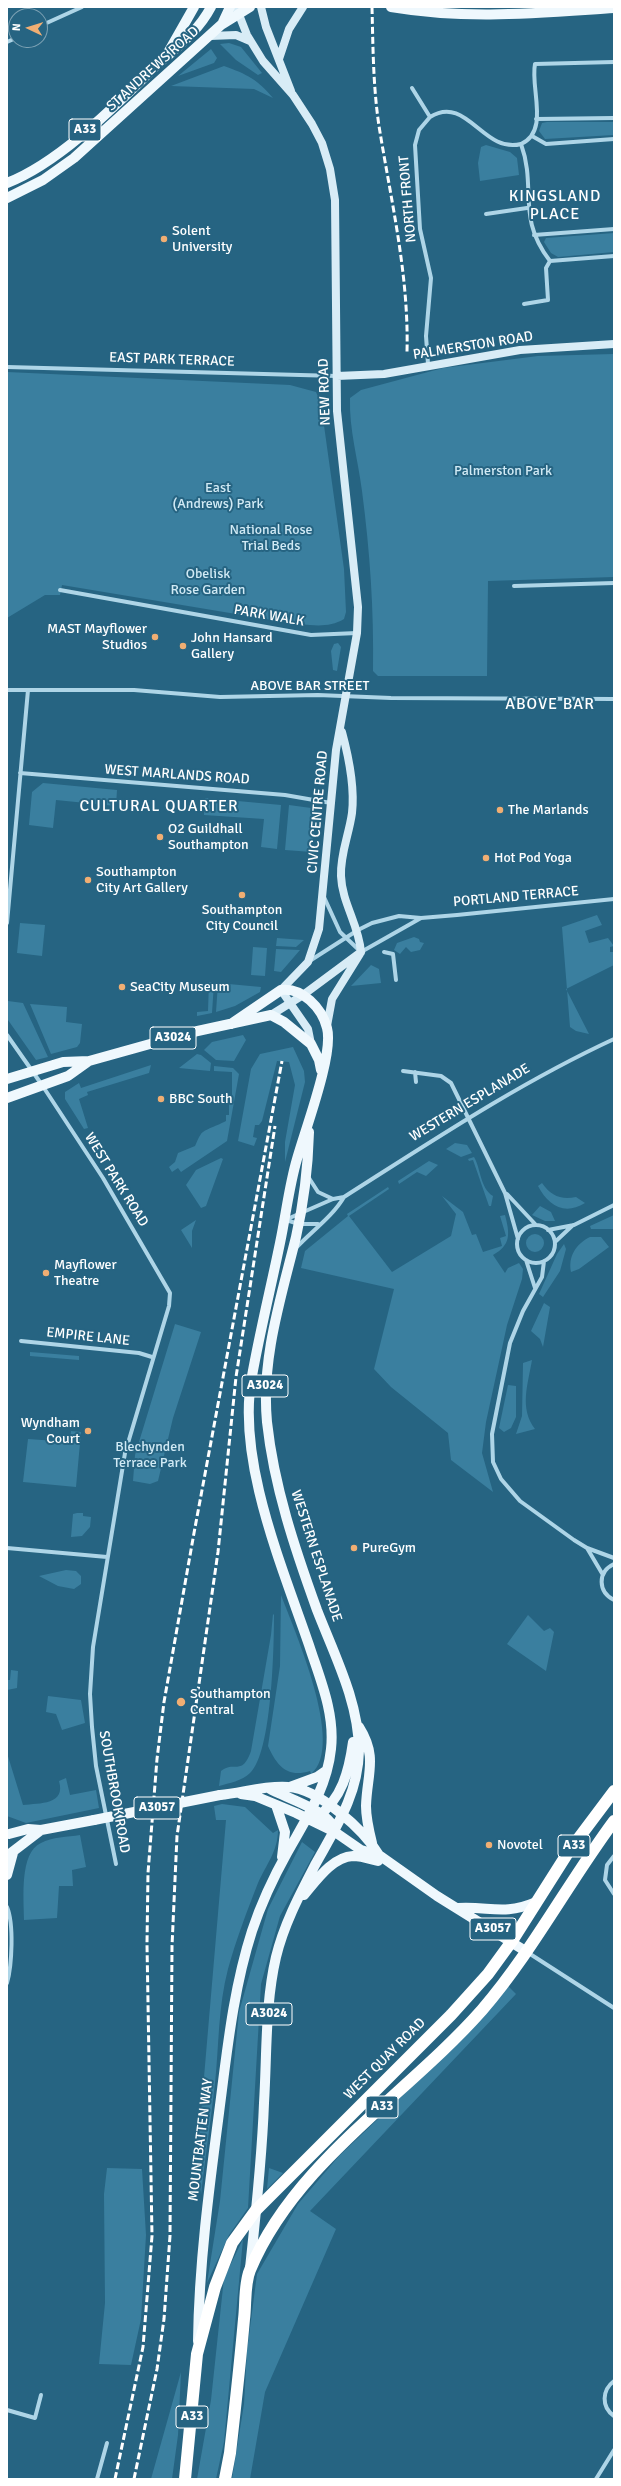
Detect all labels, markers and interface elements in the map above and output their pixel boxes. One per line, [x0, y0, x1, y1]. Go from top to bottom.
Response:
north arrow [8, 8, 48, 48]
text: N [10, 23, 23, 31]
street label: ST ANDREWS ROAD [103, 23, 203, 115]
road number: A33 [69, 119, 101, 141]
street label: NORTH FRONT [396, 155, 420, 243]
district label: KINGSLAND PLACE [509, 187, 601, 225]
place label: Solent University [172, 223, 232, 256]
marker: Solent University [159, 234, 169, 244]
street label: PALMERSTON ROAD [412, 328, 534, 364]
street label: EAST PARK TERRACE [109, 349, 235, 371]
street label: NEW ROAD [315, 358, 335, 426]
park label: Palmerston Park [454, 463, 552, 479]
park label: East (Andrews) Park [173, 480, 263, 512]
park label: National Rose Trial Beds [229, 522, 313, 554]
park label: Obelisk Rose Garden [171, 566, 245, 598]
street label: PARK WALK [233, 602, 305, 630]
place label: MAST Mayflower Studios [47, 621, 147, 654]
place label: John Hansard Gallery [191, 630, 273, 662]
marker: MAST Mayflower Studios [150, 632, 160, 642]
marker: John Hansard Gallery [178, 641, 188, 651]
street label: ABOVE BAR STREET [251, 678, 369, 694]
district label: ABOVE BAR [505, 695, 595, 715]
street label: CIVIC CENTRE ROAD [304, 750, 332, 874]
street label: WEST MARLANDS ROAD [104, 762, 250, 788]
district label: CULTURAL QUARTER [79, 797, 239, 817]
place label: The Marlands [508, 802, 589, 818]
marker: The Marlands [495, 805, 505, 815]
place label: O2 Guildhall Southampton [168, 821, 249, 854]
marker: O2 Guildhall Southampton [155, 832, 165, 842]
place label: Hot Pod Yoga [494, 850, 572, 866]
marker: Hot Pod Yoga [481, 853, 491, 863]
place label: Southampton City Art Gallery [96, 864, 188, 896]
marker: Southampton City Art Gallery [83, 875, 93, 885]
street label: PORTLAND TERRACE [452, 883, 580, 911]
marker: Southampton City Council [237, 890, 247, 900]
place label: Southampton City Council [202, 902, 282, 934]
place label: SeaCity Museum [130, 979, 230, 995]
marker: SeaCity Museum [117, 982, 127, 992]
road number: A3024 [150, 1027, 196, 1049]
street label: WESTERN ESPLANADE [407, 1060, 533, 1146]
place label: BBC South [169, 1091, 233, 1107]
marker: BBC South [156, 1094, 166, 1104]
street label: WEST PARK ROAD [80, 1130, 152, 1230]
place label: Mayflower Theatre [54, 1257, 117, 1290]
marker: Mayflower Theatre [41, 1268, 51, 1278]
street label: EMPIRE LANE [45, 1324, 131, 1350]
road number: A3024 [242, 1375, 288, 1397]
place label: Wyndham Court [21, 1415, 80, 1448]
marker: Wyndham Court [83, 1426, 93, 1436]
park label: Blechynden Terrace Park [113, 1439, 187, 1472]
street label: WESTERN ESPLANADE [287, 1488, 345, 1624]
place label: PureGym [362, 1540, 416, 1556]
marker: PureGym [349, 1543, 359, 1553]
place label: Southampton Central [190, 1686, 271, 1718]
marker: Southampton Central [175, 1696, 187, 1708]
street label: SOUTHBROOK ROAD [95, 1729, 133, 1855]
road number: A3057 [134, 1797, 180, 1819]
road number: A33 [558, 1835, 590, 1857]
place label: Novotel [497, 1837, 543, 1853]
marker: Novotel [484, 1840, 494, 1850]
road number: A3057 [470, 1918, 516, 1940]
road number: A3024 [246, 2003, 292, 2025]
street label: WEST QUAY ROAD [341, 2015, 429, 2103]
street label: MOUNTBATTEN WAY [185, 2078, 217, 2202]
road number: A33 [366, 2096, 398, 2118]
road number: A33 [176, 2406, 208, 2428]

